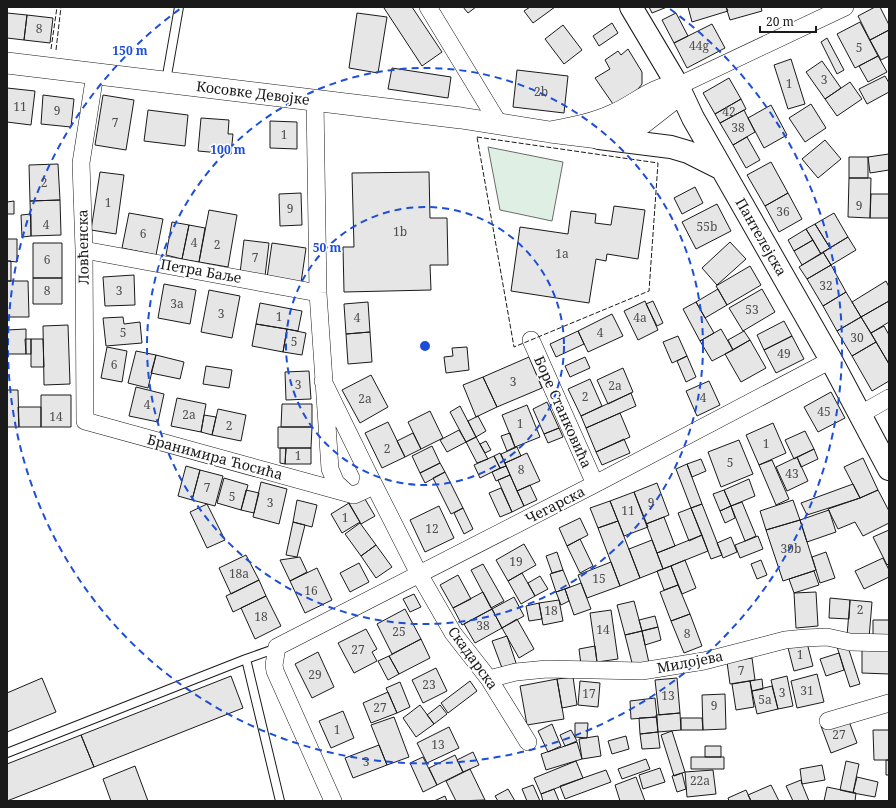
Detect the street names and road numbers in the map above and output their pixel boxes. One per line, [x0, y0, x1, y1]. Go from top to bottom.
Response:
street label: Косовке Девојке [195, 76, 311, 109]
street label: Пантелејска [731, 194, 791, 279]
street label: Ловћенска [72, 209, 93, 285]
street label: Петра Баље [159, 254, 243, 287]
street label: Боре Станковића [530, 353, 597, 471]
street label: Бранимира Ћосића [145, 429, 285, 484]
street label: Чегарска [522, 481, 588, 528]
street label: Скадарска [444, 622, 503, 693]
street label: Милојева [655, 646, 725, 677]

